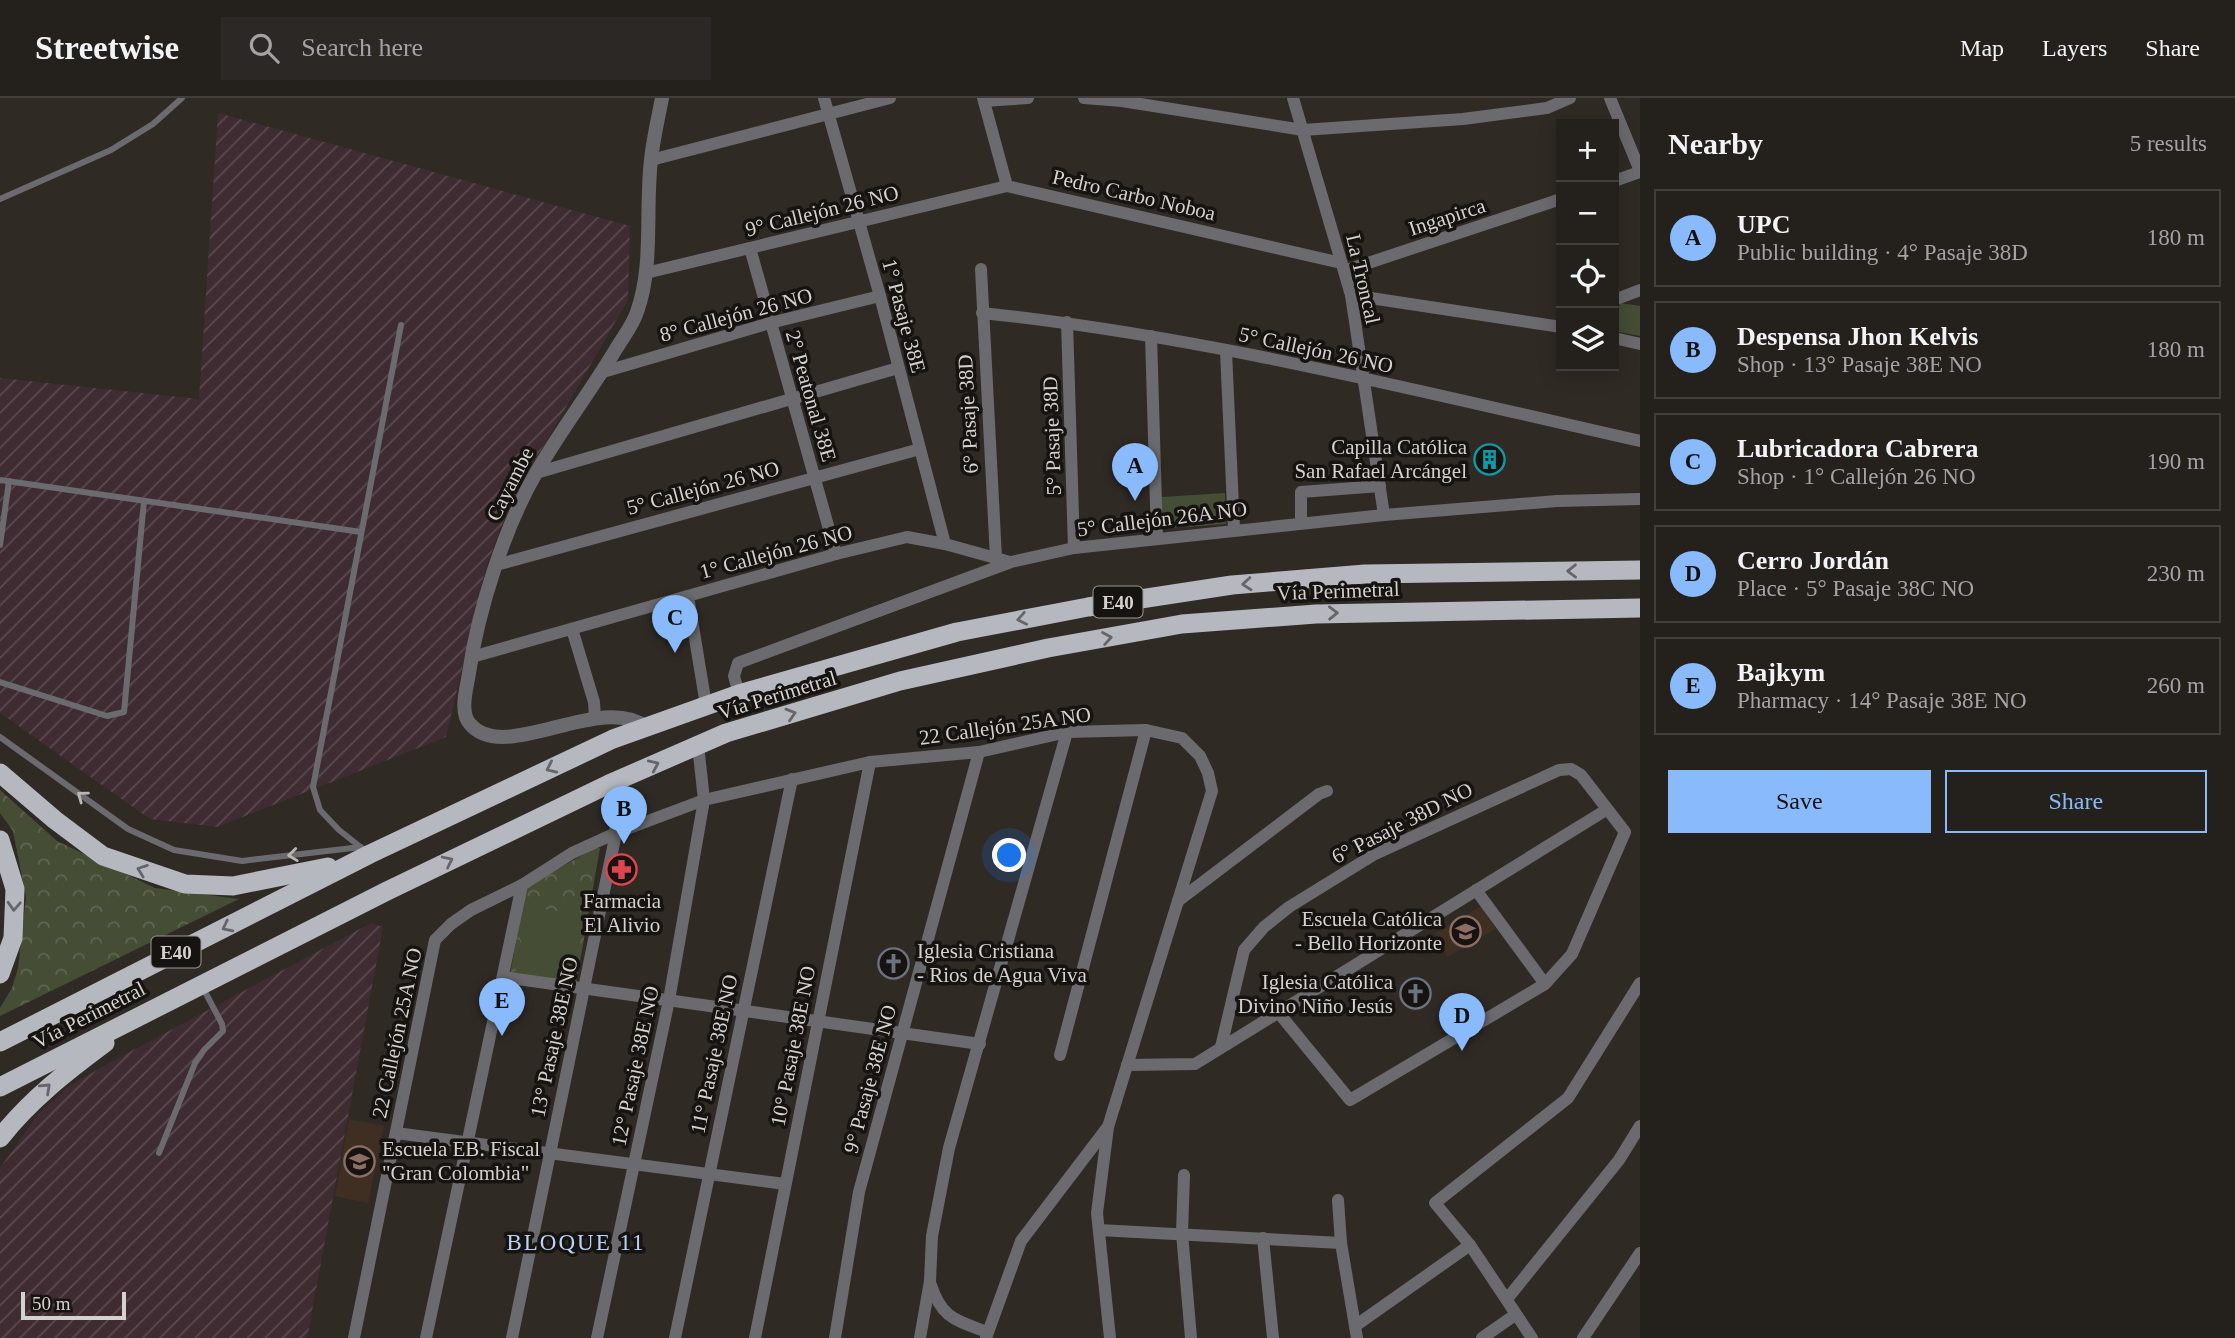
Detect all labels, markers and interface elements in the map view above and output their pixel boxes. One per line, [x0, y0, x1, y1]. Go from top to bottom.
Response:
search box [221, 17, 711, 80]
icon: search [245, 29, 283, 67]
text: Streetwise [35, 30, 179, 66]
text: Search here [301, 33, 423, 62]
text: Map [1960, 35, 2004, 61]
text: Layers [2042, 35, 2107, 61]
text: Share [2145, 35, 2200, 61]
map controls [1556, 119, 1619, 371]
button: + [1556, 119, 1619, 182]
text: Nearby [1668, 127, 1763, 160]
text: 5 results [2130, 131, 2207, 156]
street label: Pedro Carbo Noboa [1050, 165, 1219, 226]
street label: 9° Callejón 26 NO [743, 180, 901, 242]
button: − [1556, 182, 1619, 245]
street label: Ingapirca [1406, 193, 1489, 241]
text: UPC [1737, 210, 1790, 239]
text: A [1685, 225, 1701, 250]
text: 180 m [2147, 225, 2205, 250]
street label: La Troncal [1341, 232, 1385, 326]
text: Public building · 4° Pasaje 38D [1737, 240, 2028, 265]
button: locate [1556, 245, 1619, 308]
street label: 1° Pasaje 38E [877, 256, 931, 376]
street label: 8° Callejón 26 NO [657, 283, 815, 347]
button: layers [1556, 308, 1619, 371]
street label: 5° Callejón 26 NO [1237, 322, 1395, 378]
text: Despensa Jhon Kelvis [1737, 322, 1978, 351]
street label: 2° Peatonal 38E [781, 328, 841, 464]
text: B [1685, 337, 1701, 362]
text: 180 m [2147, 337, 2205, 362]
text: Shop · 13° Pasaje 38E NO [1737, 352, 1982, 377]
street label: 6° Pasaje 38D [953, 354, 983, 474]
street label: 5° Pasaje 38D [1038, 376, 1066, 496]
text: Lubricadora Cabrera [1737, 434, 1978, 463]
place label: Capilla Católica San Rafael Arcángel [1294, 435, 1468, 483]
building icon: Capilla Católica San Rafael Arcángel [1473, 442, 1507, 476]
street label: Cayambe [481, 443, 539, 525]
pin: A [1112, 443, 1158, 501]
text: C [1685, 449, 1701, 474]
text: 190 m [2147, 449, 2205, 474]
street label: 5° Callejón 26 NO [624, 456, 782, 520]
text: Shop · 1° Callejón 26 NO [1737, 464, 1976, 489]
street label: 5° Callejón 26A NO [1076, 497, 1248, 541]
street label: 1° Callejón 26 NO [697, 520, 855, 584]
text: Cerro Jordán [1737, 546, 1889, 575]
text: D [1685, 561, 1701, 586]
text: 230 m [2147, 561, 2205, 586]
one-way arrow [1566, 564, 1577, 579]
one-way arrow [1241, 576, 1252, 591]
text: Place · 5° Pasaje 38C NO [1737, 576, 1974, 601]
street label: Vía Perimetral [1276, 577, 1400, 605]
road number: E40 [1094, 587, 1142, 618]
pin: C [652, 595, 698, 653]
one-way arrow [1328, 605, 1339, 621]
one-way arrow [1016, 611, 1028, 626]
one-way arrow [1101, 631, 1113, 646]
text: Bajkym [1737, 658, 1825, 687]
street label: Vía Perimetral [715, 665, 839, 724]
text: E [1685, 673, 1701, 698]
text: 260 m [2147, 673, 2205, 698]
text: Pharmacy · 14° Pasaje 38E NO [1737, 688, 2027, 713]
street label: 22 Callejón 25A NO [918, 702, 1092, 750]
one-way arrow [785, 707, 797, 722]
one-way arrow [647, 759, 659, 773]
one-way arrow [546, 760, 558, 774]
button: Save [1668, 770, 1931, 833]
button: Share [1945, 770, 2207, 833]
street label: 6° Pasaje 38D NO [1328, 777, 1476, 869]
pin: B [601, 786, 647, 844]
one-way arrow [77, 792, 90, 804]
your location [992, 838, 1026, 872]
one-way arrow [288, 847, 299, 862]
pharmacy icon: Farmacia El Alivio [605, 852, 639, 886]
one-way arrow [441, 856, 453, 870]
one-way arrow [137, 864, 149, 878]
place label: Farmacia El Alivio [583, 889, 662, 937]
one-way arrow [7, 901, 22, 912]
place label: Escuela Católica - Bello Horizonte [1295, 907, 1443, 955]
school or university icon: Escuela Católica - Bello Horizonte [1448, 914, 1482, 948]
one-way arrow [222, 918, 234, 932]
road number: E40 [152, 936, 200, 968]
place label: Iglesia Cristiana - Rios de Agua Viva [917, 939, 1088, 987]
street label: 22 Callejón 25A NO [367, 946, 427, 1120]
church icon: Iglesia Cristiana - Rios de Agua Viva [877, 946, 911, 980]
street label: 13° Pasaje 38E NO [525, 955, 583, 1119]
street label: 10° Pasaje 38E NO [766, 964, 820, 1128]
place label: Iglesia Católica Divino Niño Jesús [1238, 970, 1394, 1018]
street label: 11° Pasaje 38E NO [685, 972, 743, 1136]
street label: Vía Perimetral [29, 976, 149, 1054]
church icon: Iglesia Católica Divino Niño Jesús [1399, 977, 1433, 1011]
pin: E [479, 978, 525, 1036]
street label: 12° Pasaje 38E NO [606, 984, 664, 1148]
pin: D [1439, 993, 1485, 1051]
street label: 9° Pasaje 38E NO [839, 1002, 901, 1156]
one-way arrow [38, 1084, 51, 1096]
place label: Escuela EB. Fiscal "Gran Colombia" [382, 1137, 540, 1185]
school or university icon: Escuela EB. Fiscal "Gran Colombia" [342, 1144, 376, 1178]
district label: BLOQUE 11 [506, 1230, 646, 1255]
scale bar [21, 1289, 126, 1321]
text: 50 m [32, 1293, 71, 1314]

